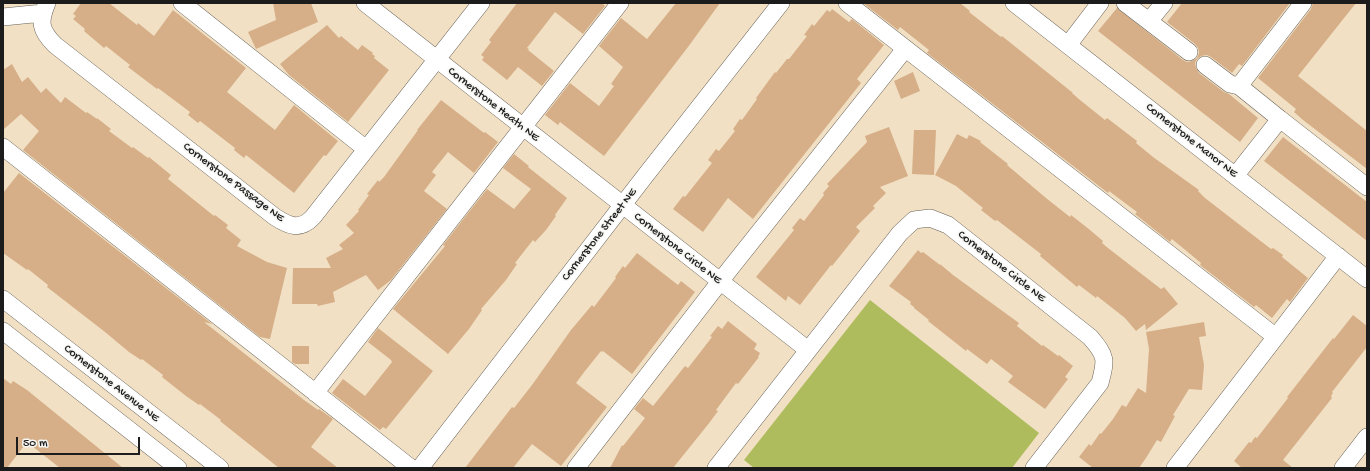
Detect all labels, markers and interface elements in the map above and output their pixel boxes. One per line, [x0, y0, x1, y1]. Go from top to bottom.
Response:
street label: Cornerstone Heath NE [444, 65, 542, 145]
street label: Cornerstone Manor NE [1142, 101, 1240, 181]
street label: Cornerstone Passage NE [179, 140, 287, 226]
street label: Cornerstone Street NE [559, 186, 641, 284]
street label: Cornerstone Circle NE [630, 210, 724, 288]
street label: Cornerstone Circle NE [954, 228, 1048, 306]
street label: Cornerstone Avenue NE [60, 342, 162, 426]
scale bar [18, 429, 142, 455]
text: 50 m [23, 437, 48, 451]

